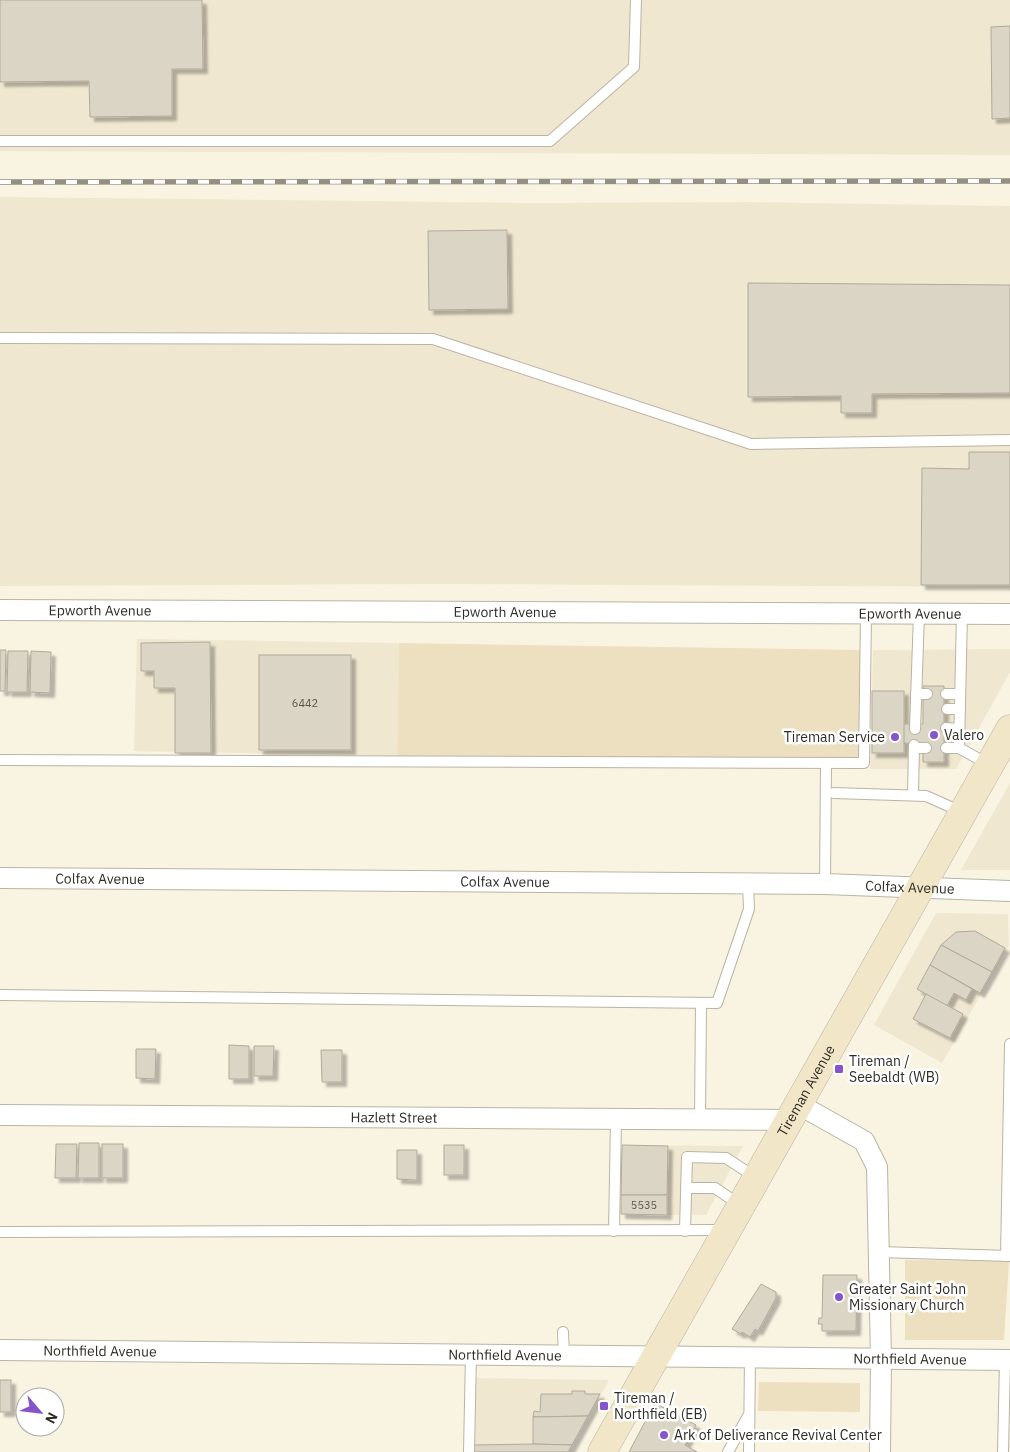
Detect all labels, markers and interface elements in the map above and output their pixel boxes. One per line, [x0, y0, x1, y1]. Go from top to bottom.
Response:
street label: Epworth Avenue [49, 601, 152, 620]
street label: Epworth Avenue [453, 603, 557, 621]
street label: Epworth Avenue [858, 604, 962, 623]
house number: 6442 [292, 696, 318, 710]
place label: Valero [944, 726, 984, 744]
place label: Tireman Service [784, 728, 885, 746]
marker: Valero [928, 729, 940, 741]
marker: Tireman Service [889, 731, 901, 743]
street label: Colfax Avenue [55, 869, 145, 888]
street label: Colfax Avenue [460, 872, 550, 891]
street label: Colfax Avenue [865, 877, 955, 898]
street label: Tireman Avenue [773, 1041, 839, 1139]
place label: Tireman / Seebaldt (WB) [849, 1052, 940, 1086]
marker: Tireman / Seebaldt (WB) [833, 1063, 845, 1075]
street label: Hazlett Street [351, 1108, 438, 1127]
house number: 5535 [631, 1198, 657, 1212]
place label: Greater Saint John Missionary Church [849, 1280, 966, 1314]
marker: Greater Saint John Missionary Church [833, 1291, 845, 1303]
street label: Northfield Avenue [43, 1341, 157, 1361]
street label: Northfield Avenue [448, 1345, 562, 1365]
street label: Northfield Avenue [853, 1349, 967, 1369]
north arrow [15, 1387, 65, 1437]
place label: Tireman / Northfield (EB) [614, 1389, 707, 1423]
marker: Tireman / Northfield (EB) [598, 1400, 610, 1412]
text: N [41, 1409, 62, 1427]
place label: Ark of Deliverance Revival Center [674, 1426, 882, 1444]
marker: Ark of Deliverance Revival Center [658, 1429, 670, 1441]

